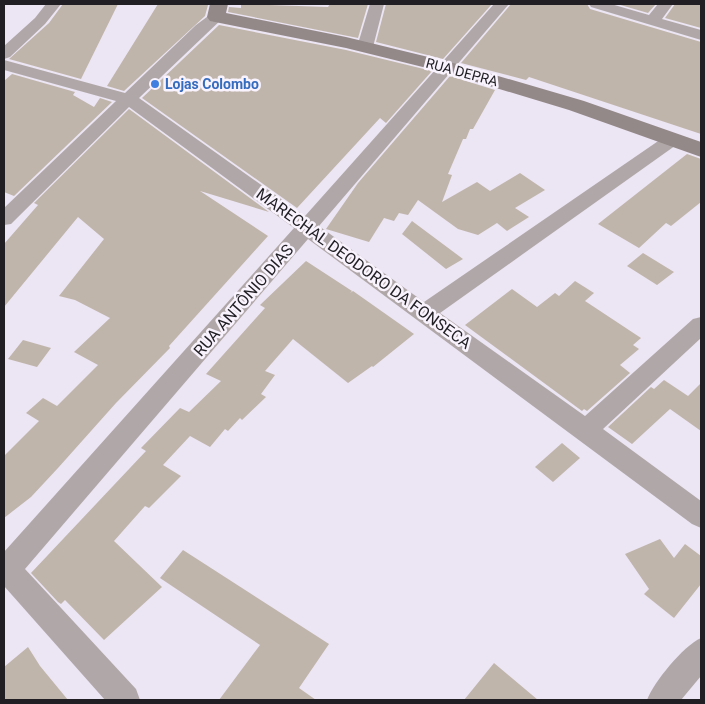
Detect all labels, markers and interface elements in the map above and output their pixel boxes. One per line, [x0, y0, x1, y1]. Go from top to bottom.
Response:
street label: RUA DEPRA [424, 55, 500, 89]
place label: Lojas Colombo [165, 76, 259, 92]
marker: Lojas Colombo [149, 78, 161, 90]
street label: MARECHAL DEODORO DA FONSECA [253, 184, 475, 353]
street label: RUA ANTÔNIO DIAS [189, 240, 297, 360]

